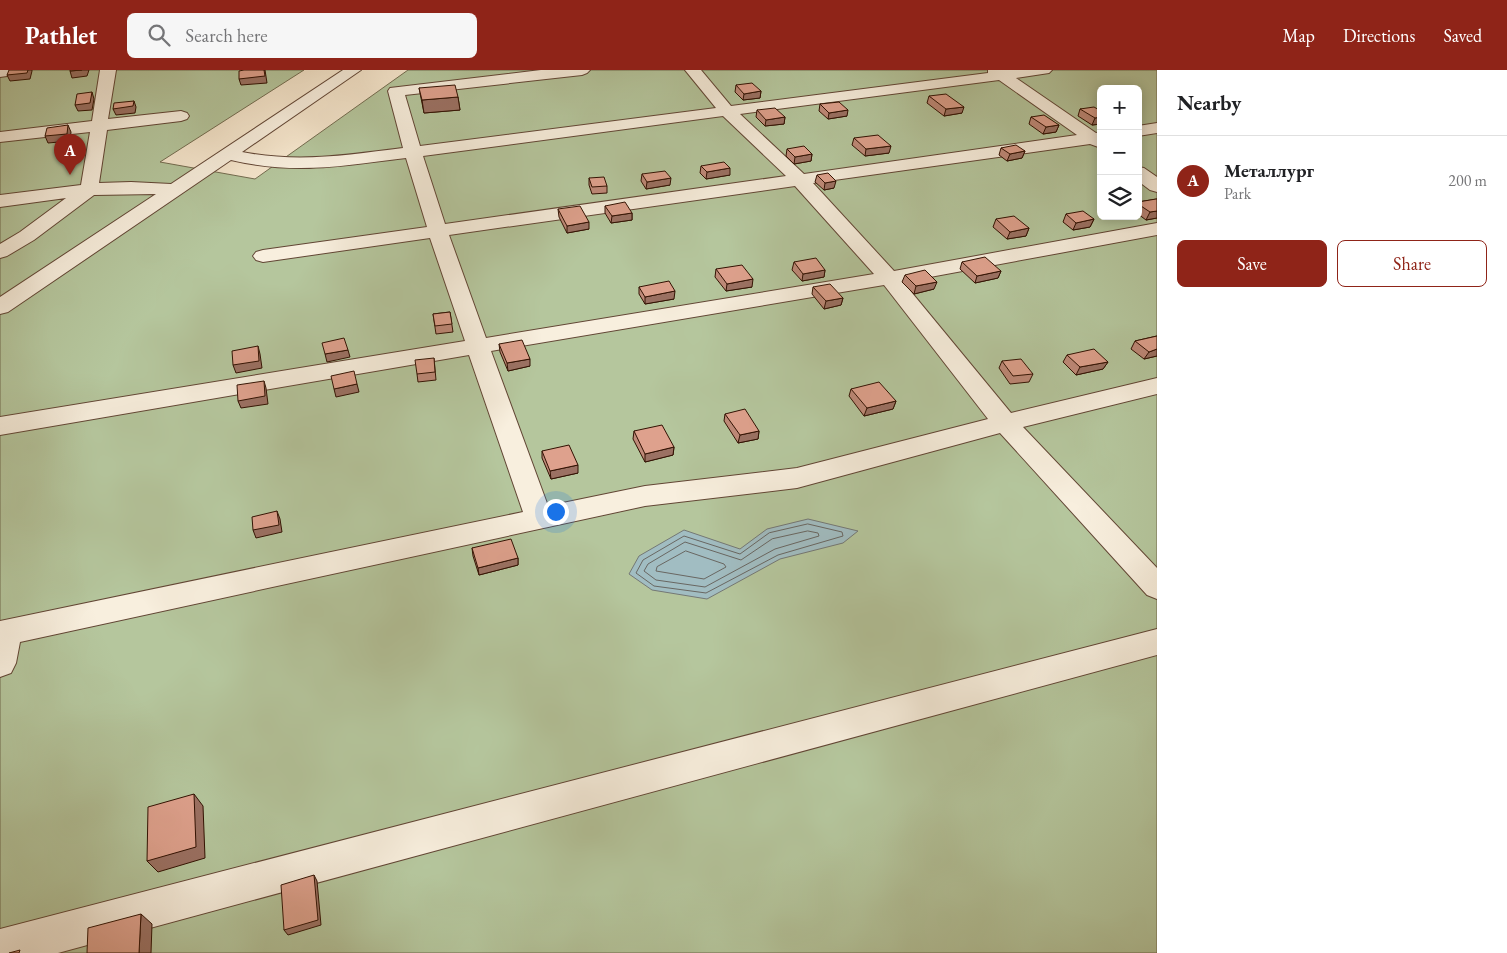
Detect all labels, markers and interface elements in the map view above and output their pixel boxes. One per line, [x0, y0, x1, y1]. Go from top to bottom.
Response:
search box [127, 13, 477, 58]
text: Pathlet [25, 20, 97, 51]
icon: search [145, 21, 173, 49]
text: Search here [185, 23, 268, 48]
text: Map [1283, 24, 1315, 47]
text: Directions [1343, 24, 1415, 47]
text: Saved [1443, 24, 1482, 47]
map controls [1097, 85, 1142, 220]
button: + [1097, 85, 1142, 130]
text: Nearby [1177, 89, 1241, 116]
button: − [1097, 130, 1142, 175]
pin: A [54, 134, 86, 175]
text: Металлург [1224, 158, 1314, 183]
text: A [1187, 170, 1199, 191]
text: 200 m [1448, 170, 1487, 191]
button: layers [1097, 175, 1142, 220]
text: Park [1224, 183, 1251, 204]
button: Save [1177, 240, 1327, 287]
button: Share [1337, 240, 1487, 287]
your location [543, 499, 569, 525]

